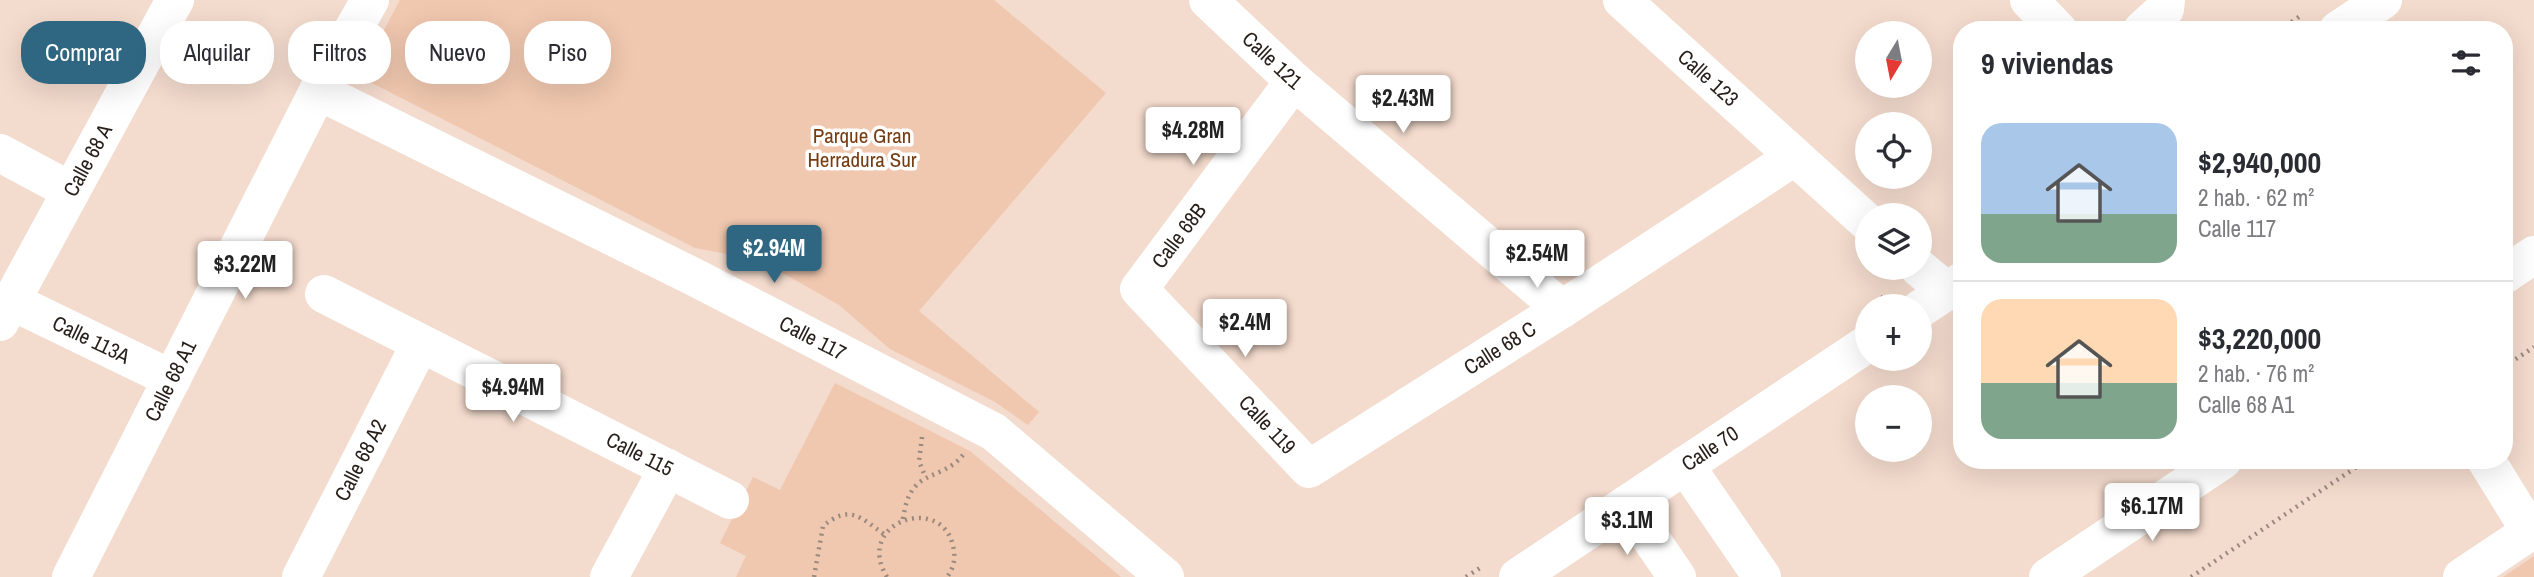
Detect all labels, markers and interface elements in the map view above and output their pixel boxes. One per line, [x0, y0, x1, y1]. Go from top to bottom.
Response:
chip: Comprar [21, 21, 146, 84]
chip: Alquilar [160, 21, 274, 84]
chip: Filtros [288, 21, 391, 84]
chip: Nuevo [405, 21, 510, 84]
chip: Piso [524, 21, 611, 84]
north arrow [1855, 21, 1932, 98]
map controls [1855, 21, 1932, 462]
street label: Calle 121 [1236, 24, 1309, 96]
street label: Calle 123 [1672, 42, 1745, 113]
text: 9 viviendas [1981, 43, 2114, 83]
icon: filters [2447, 44, 2485, 82]
pin: $2.43M [1346, 76, 1460, 135]
text: $2.43M [1372, 82, 1434, 113]
pin: $4.28M [1136, 108, 1250, 167]
button: locate [1855, 112, 1932, 189]
text: $4.28M [1162, 114, 1224, 145]
street label: Calle 68 A [56, 118, 119, 202]
park label: Parque Gran Herradura Sur [807, 121, 917, 174]
text: $2,940,000 [2198, 142, 2321, 182]
icon: home [2037, 151, 2121, 235]
text: 2 hab. · 62 m² [2198, 182, 2314, 213]
street label: Calle 68B [1145, 197, 1213, 274]
button: layers [1855, 203, 1932, 280]
text: Calle 117 [2198, 213, 2276, 244]
pin: $2.94M [717, 226, 831, 285]
pin: $2.54M [1480, 230, 1594, 290]
text: $2.94M [743, 232, 805, 263]
text: $2.54M [1506, 237, 1568, 268]
pin: $3.22M [188, 242, 302, 301]
text: $3.22M [214, 248, 276, 279]
button: + [1855, 294, 1932, 371]
pin: $2.4M [1196, 300, 1294, 359]
text: $2.4M [1219, 306, 1271, 337]
street label: Calle 113A [48, 308, 135, 371]
street label: Calle 117 [774, 309, 851, 367]
street label: Calle 68 C [1458, 314, 1541, 382]
text: $3,220,000 [2198, 318, 2321, 358]
icon: home [2037, 327, 2121, 411]
street label: Calle 68 A1 [137, 334, 203, 426]
text: 2 hab. · 76 m² [2198, 358, 2314, 389]
pin: $4.94M [456, 364, 570, 424]
text: $4.94M [482, 371, 544, 402]
button: − [1855, 385, 1932, 462]
street label: Calle 119 [1232, 388, 1303, 460]
text: Calle 68 A1 [2198, 389, 2294, 420]
street label: Calle 68 A2 [327, 414, 393, 506]
street label: Calle 70 [1676, 419, 1744, 478]
street label: Calle 115 [601, 425, 678, 483]
pin: $6.17M [2095, 484, 2209, 543]
text: $6.17M [2121, 490, 2183, 521]
pin: $3.1M [1578, 498, 1676, 557]
text: $3.1M [1601, 504, 1653, 535]

